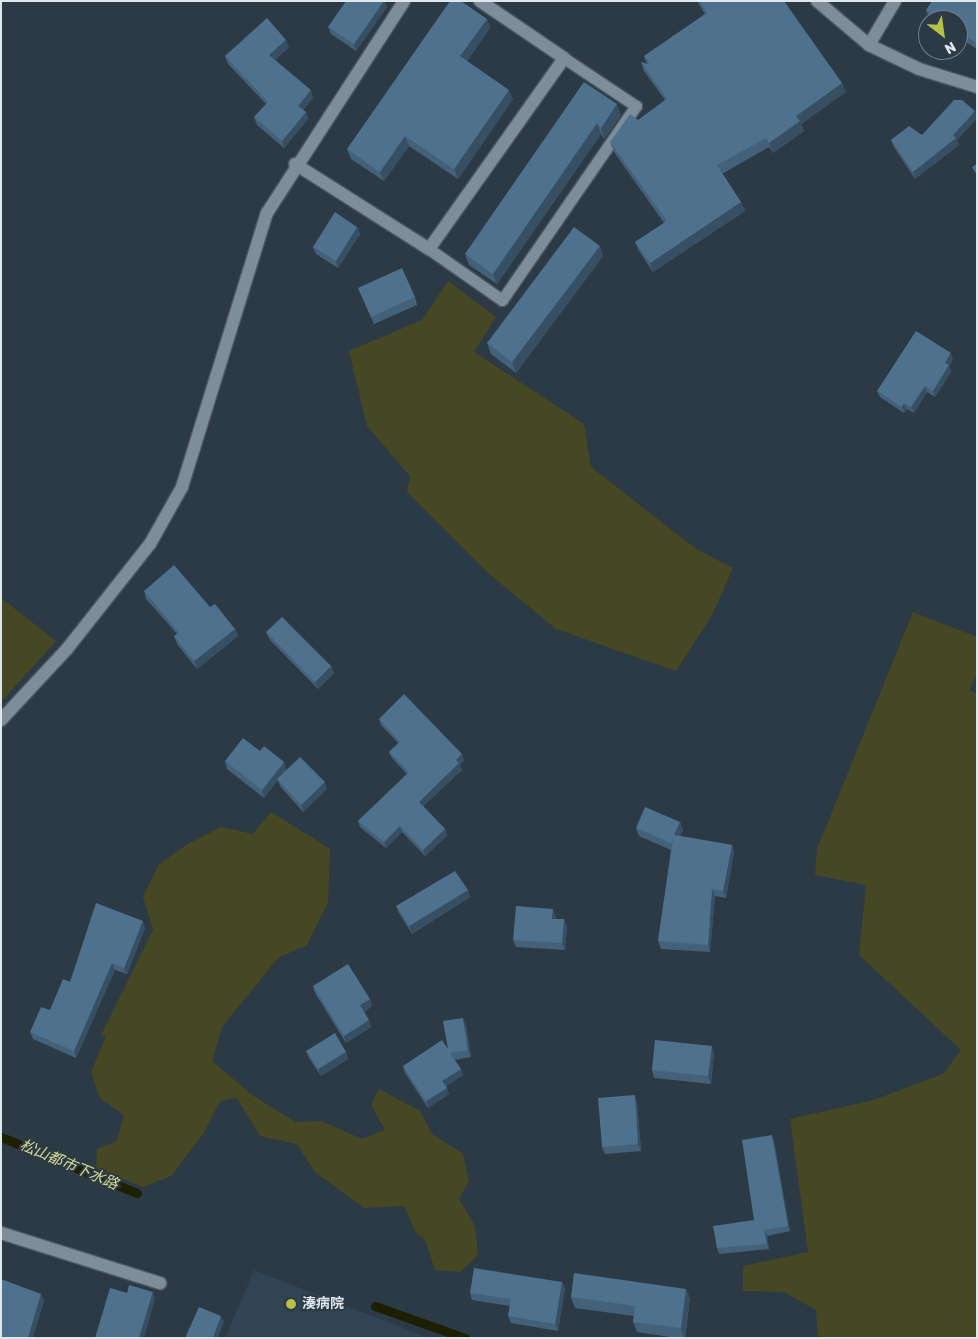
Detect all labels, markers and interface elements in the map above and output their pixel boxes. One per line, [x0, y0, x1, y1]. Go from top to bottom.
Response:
north arrow [918, 10, 968, 60]
text: N [942, 38, 959, 57]
water label: 松山都市下水路 [17, 1136, 121, 1194]
place label: 湊病院 [302, 1296, 344, 1312]
marker: 湊病院 [284, 1297, 298, 1311]

